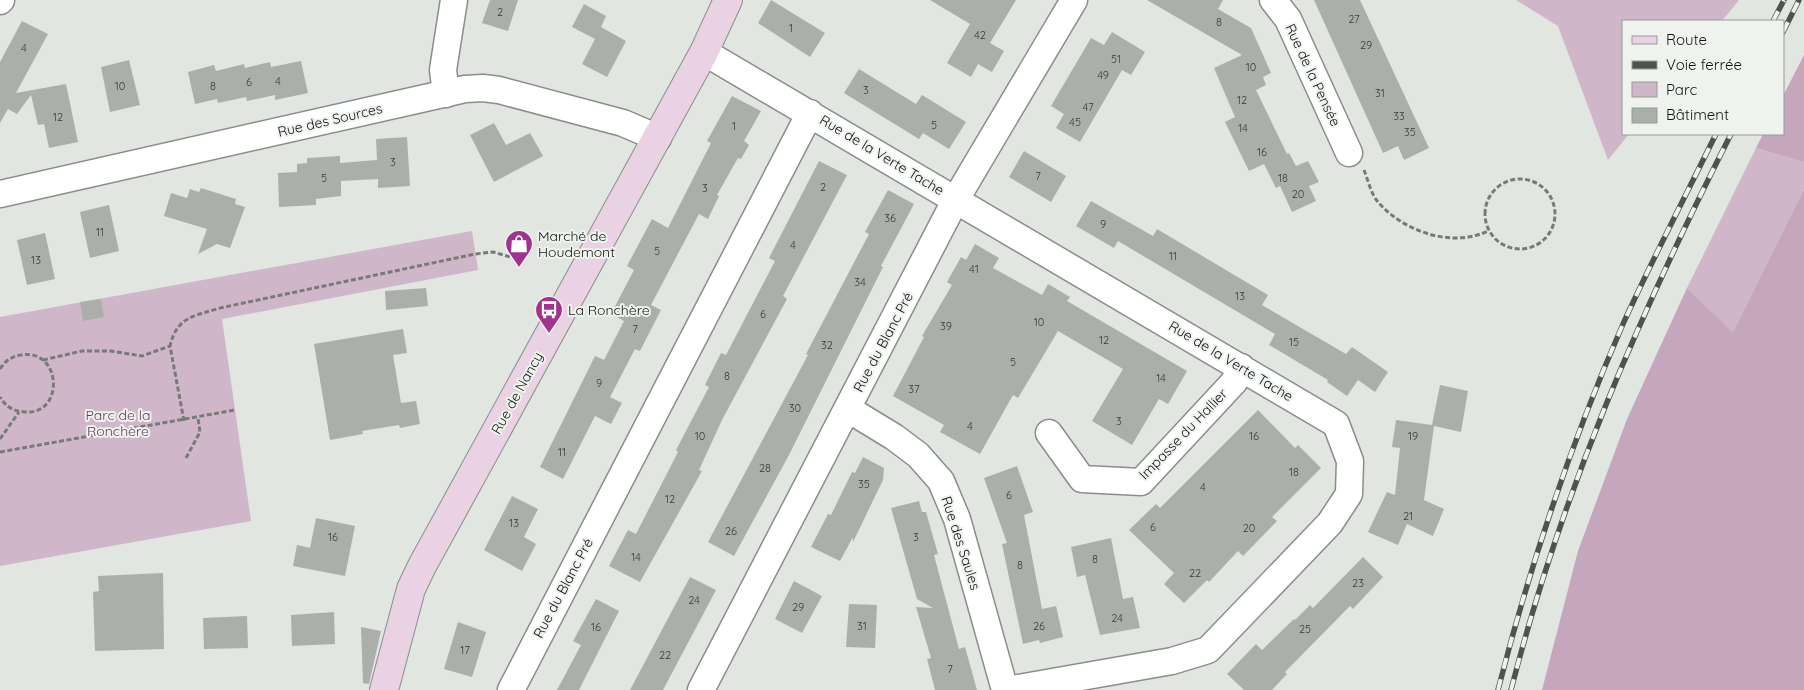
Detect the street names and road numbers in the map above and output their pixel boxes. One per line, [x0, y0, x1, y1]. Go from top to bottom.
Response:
street label: Rue de la Pensée [1281, 21, 1345, 129]
street label: Rue des Sources [276, 99, 384, 141]
street label: Rue de la Verte Tache [816, 111, 948, 199]
street label: Rue du Blanc Pré [849, 289, 917, 395]
street label: Rue de la Verte Tache [1165, 317, 1297, 405]
street label: Rue de Nancy [487, 349, 547, 437]
street label: Impasse du Hallier [1135, 384, 1232, 483]
street label: Rue des Saules [937, 494, 985, 592]
street label: Rue du Blanc Pré [529, 535, 597, 641]

